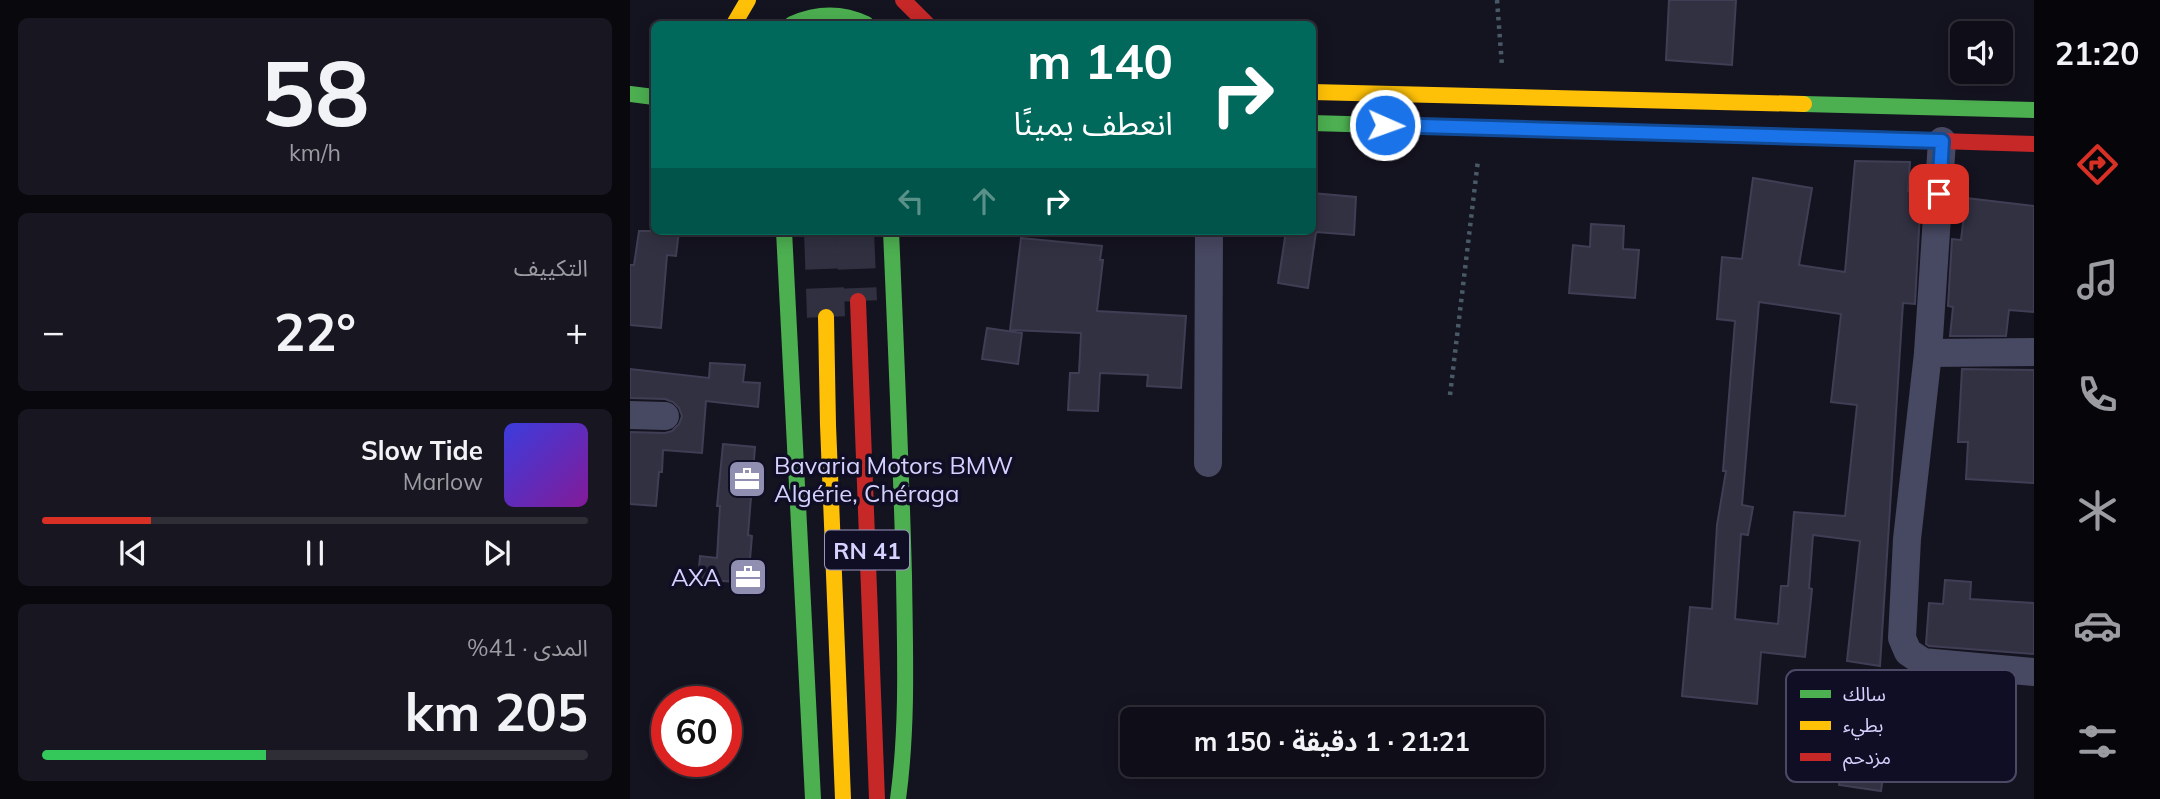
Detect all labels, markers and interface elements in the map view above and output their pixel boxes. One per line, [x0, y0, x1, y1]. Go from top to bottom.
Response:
map controls [1950, 21, 2013, 84]
button: sound [1950, 21, 2013, 84]
text: 140 m [1027, 30, 1173, 91]
text: 21:20 [2055, 33, 2139, 73]
text: 58 [260, 35, 370, 149]
icon: right [1197, 49, 1288, 140]
position arrow [1348, 88, 1422, 162]
text: انعطف يمينًا [1014, 103, 1173, 143]
text: km/h [289, 138, 341, 167]
icon: directions [2073, 140, 2122, 189]
pin [1909, 164, 1969, 224]
icon: arrive [1920, 175, 1958, 213]
icon: left [892, 182, 930, 220]
icon: ahead [965, 182, 1003, 220]
icon: right [1038, 182, 1076, 220]
text: التكييف [514, 253, 588, 282]
icon: music [2073, 255, 2122, 304]
text: 22° [274, 299, 356, 364]
text: − [42, 307, 65, 355]
text: + [565, 307, 588, 355]
icon: phone [2073, 370, 2122, 419]
text: Slow Tide [361, 434, 483, 467]
place label: Bavaria Motors BMW Algérie, Chéraga [774, 450, 1013, 508]
office icon: Bavaria Motors BMW Algérie, Chéraga [726, 458, 768, 500]
text: Marlow [403, 467, 483, 496]
icon: climate [2073, 486, 2122, 535]
road number: RN 41 [825, 530, 909, 570]
icon: previous [114, 534, 152, 572]
icon: pause [296, 534, 334, 572]
icon: next [478, 534, 516, 572]
office icon: AXA [727, 556, 769, 598]
place label: AXA [671, 562, 721, 592]
icon: car [2073, 601, 2122, 650]
text: المدى · 41% [467, 633, 588, 662]
legend [1786, 670, 2016, 782]
text: 205 km [405, 679, 588, 744]
text: سالك [1843, 682, 1886, 706]
speed limit sign: 60 [651, 686, 742, 777]
text: بطيء [1843, 713, 1883, 740]
icon: filters [2073, 717, 2122, 766]
text: 21:21 · 1 دقيقة · 150 m [1194, 725, 1470, 758]
text: مزدحم [1843, 745, 1891, 772]

